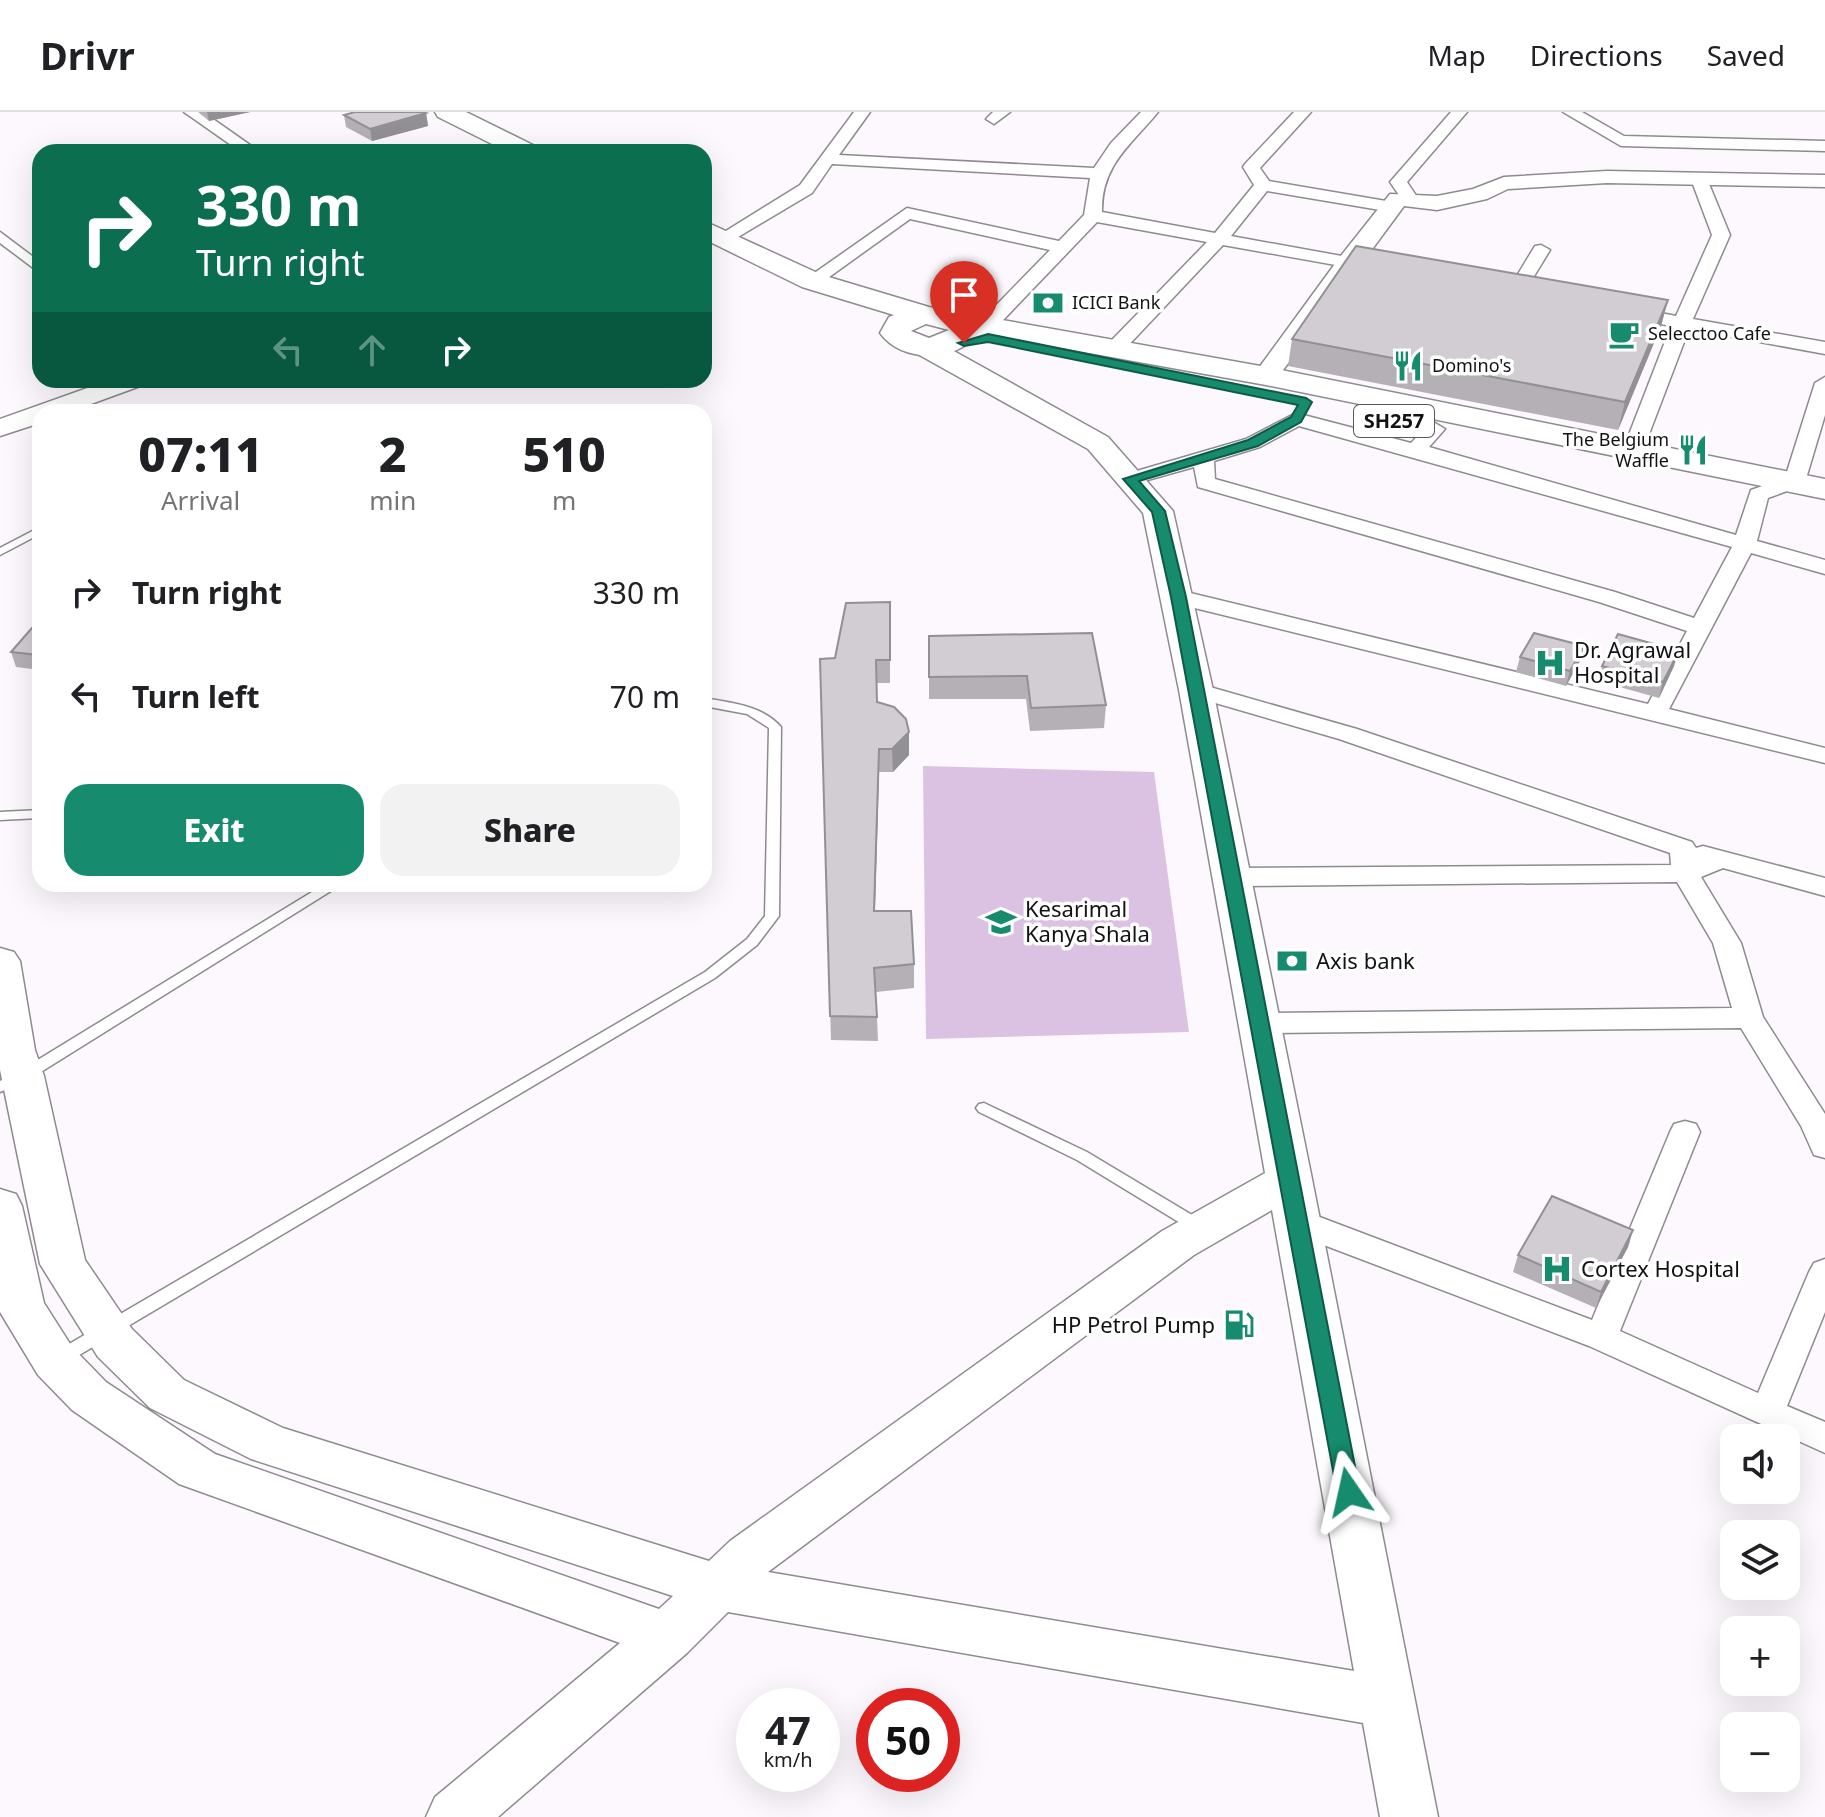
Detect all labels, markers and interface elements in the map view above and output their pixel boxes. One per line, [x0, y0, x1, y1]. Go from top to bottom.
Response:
text: Drivr [40, 29, 135, 81]
text: Map [1427, 36, 1486, 74]
text: Directions [1530, 36, 1663, 74]
text: Saved [1707, 36, 1785, 74]
text: 330 m [196, 166, 361, 242]
icon: right [64, 176, 168, 280]
text: Turn right [196, 238, 364, 287]
pin [930, 261, 998, 343]
icon: arrive [942, 273, 986, 317]
bank icon: ICICI Bank [1031, 286, 1065, 320]
place label: ICICI Bank [1072, 290, 1161, 314]
cafe icon: Selecctoo Cafe [1607, 317, 1641, 351]
place label: Selecctoo Cafe [1648, 321, 1771, 345]
icon: left [266, 328, 310, 372]
icon: ahead [350, 328, 394, 372]
icon: right [434, 328, 478, 372]
restaurant icon: Domino's [1391, 349, 1425, 383]
place label: Domino's [1432, 353, 1511, 377]
road number: SH257 [1354, 405, 1434, 437]
text: 07:11 [138, 421, 263, 486]
text: 2 [379, 421, 407, 486]
text: 510 [523, 421, 606, 486]
place label: The Belgium Waffle [1563, 427, 1669, 472]
restaurant icon: The Belgium Waffle [1676, 433, 1710, 467]
text: Arrival [161, 482, 240, 518]
text: min [369, 482, 416, 518]
text: m [552, 482, 576, 518]
icon: right [64, 570, 108, 614]
text: Turn right [132, 572, 282, 613]
text: 330 m [593, 572, 680, 613]
place label: Dr. Agrawal Hospital [1574, 634, 1691, 689]
hospital icon: Dr. Agrawal Hospital [1533, 646, 1567, 680]
icon: left [64, 674, 108, 718]
text: Turn left [132, 676, 260, 717]
text: 70 m [610, 676, 680, 717]
button: Exit [64, 784, 364, 876]
button: Share [380, 784, 680, 876]
place label: Kesarimal Kanya Shala [1025, 893, 1150, 948]
school or university icon: Kesarimal Kanya Shala [984, 905, 1018, 939]
bank icon: Axis bank [1275, 944, 1309, 978]
place label: Axis bank [1316, 945, 1415, 975]
hospital icon: Cortex Hospital [1540, 1252, 1574, 1286]
place label: Cortex Hospital [1581, 1253, 1740, 1283]
fuel station icon: HP Petrol Pump [1222, 1308, 1256, 1342]
place label: HP Petrol Pump [1052, 1309, 1215, 1339]
map controls [1720, 1424, 1800, 1792]
button: sound [1720, 1424, 1800, 1504]
position arrow [1307, 1450, 1391, 1534]
button: layers [1720, 1520, 1800, 1600]
button: + [1720, 1616, 1800, 1696]
speed limit sign: 50 [856, 1688, 960, 1792]
text: 47 [765, 1702, 811, 1757]
button: − [1720, 1712, 1800, 1792]
text: km/h [763, 1746, 813, 1773]

